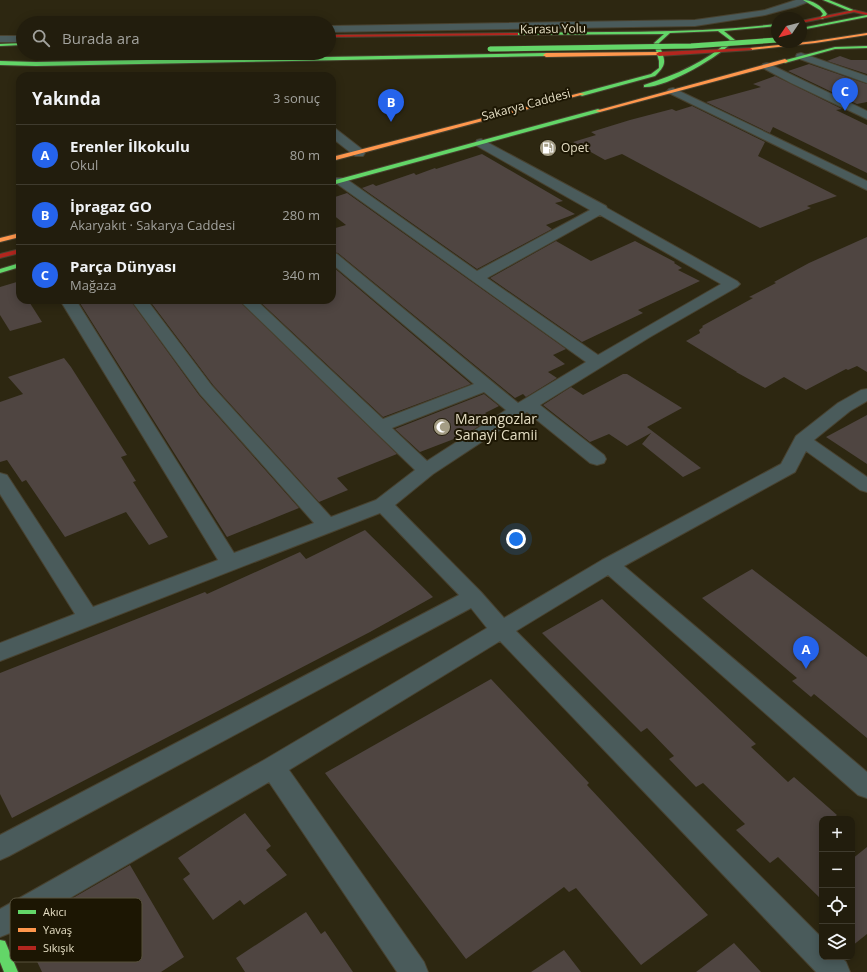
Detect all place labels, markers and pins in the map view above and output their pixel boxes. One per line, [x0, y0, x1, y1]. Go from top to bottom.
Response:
pin: C [832, 78, 858, 111]
pin: B [378, 89, 404, 122]
fuel station icon: Opet [538, 138, 558, 158]
place label: Opet [561, 139, 589, 156]
place label: Marangozlar Sanayi Camii [455, 409, 538, 444]
mosque icon: Marangozlar Sanayi Camii [432, 417, 452, 437]
pin: A [793, 636, 819, 669]

